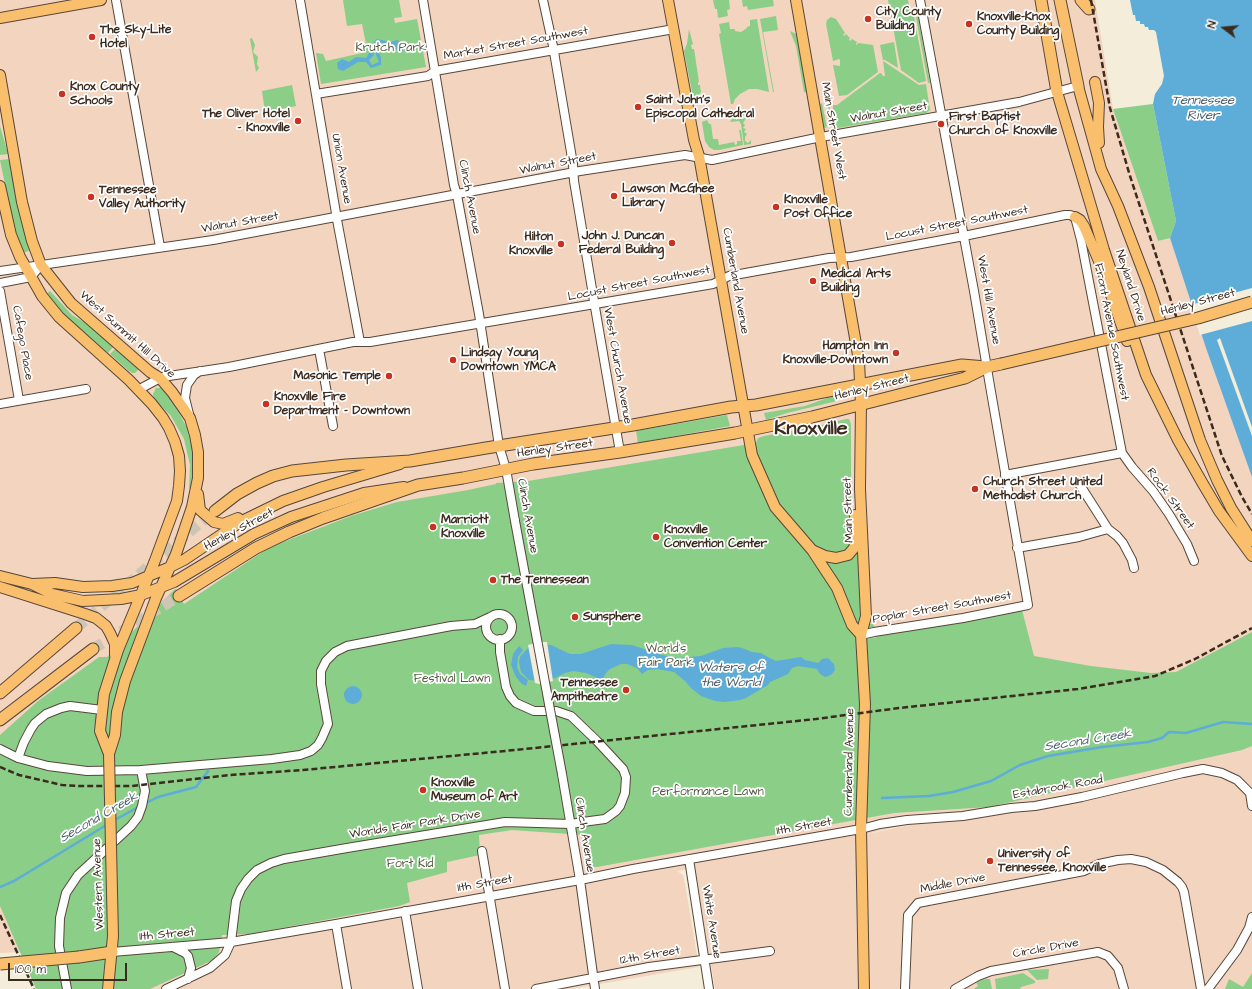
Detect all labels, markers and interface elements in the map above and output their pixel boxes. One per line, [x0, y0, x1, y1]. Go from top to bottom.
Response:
place label: City County Building [876, 5, 941, 33]
north arrow [1204, 8, 1244, 48]
place label: Knoxville-Knox County Building [977, 10, 1059, 38]
marker: City County Building [863, 14, 873, 24]
marker: Knoxville-Knox County Building [964, 19, 974, 29]
text: N [1204, 19, 1220, 30]
place label: The Sky-Lite Hotel [100, 23, 172, 51]
street label: Market Street Southwest [443, 24, 589, 64]
marker: The Sky-Lite Hotel [87, 32, 97, 42]
park label: Krutch Park [356, 41, 426, 55]
place label: Knox County Schools [70, 80, 139, 108]
street label: Main Street West [817, 81, 849, 181]
marker: Knox County Schools [57, 89, 67, 99]
place label: Saint John's Episcopal Cathedral [646, 93, 754, 121]
water label: Tennessee River [1172, 93, 1234, 124]
street label: Walnut Street [849, 99, 929, 127]
marker: Saint John's Episcopal Cathedral [633, 102, 643, 112]
place label: The Oliver Hotel - Knoxville [202, 107, 290, 135]
place label: First Baptist Church of Knoxville [949, 110, 1057, 138]
marker: The Oliver Hotel - Knoxville [293, 116, 303, 126]
marker: First Baptist Church of Knoxville [936, 119, 946, 129]
street label: Union Avenue [328, 133, 354, 205]
street label: Walnut Street [518, 149, 598, 179]
street label: Clinch Avenue [455, 159, 483, 235]
place label: Lawson McGhee Library [622, 182, 714, 210]
place label: Tennessee Valley Authority [99, 183, 185, 211]
marker: Lawson McGhee Library [609, 191, 619, 201]
marker: Tennessee Valley Authority [86, 192, 96, 202]
place label: Knoxville Post Office [784, 193, 852, 221]
marker: Knoxville Post Office [771, 202, 781, 212]
street label: Locust Street Southwest [885, 203, 1029, 245]
street label: Walnut Street [200, 209, 280, 237]
street label: Cumberland Avenue [719, 227, 751, 335]
place label: John J. Duncan Federal Building [579, 229, 664, 257]
place label: Hilton Knoxville [509, 230, 553, 258]
marker: John J. Duncan Federal Building [667, 238, 677, 248]
marker: Hilton Knoxville [556, 239, 566, 249]
street label: Neyland Drive [1112, 248, 1148, 324]
street label: West Hill Avenue [973, 254, 1003, 346]
street label: Front Avenue Southwest [1091, 262, 1131, 402]
street label: Locust Street Southwest [567, 263, 711, 305]
place label: Medical Arts Building [821, 267, 891, 295]
marker: Medical Arts Building [808, 276, 818, 286]
street label: Henley Street [1159, 286, 1237, 320]
street label: West Summit Hill Drive [76, 288, 178, 382]
street label: Cafego Place [8, 304, 36, 382]
street label: West Church Avenue [600, 307, 634, 425]
place label: Hampton Inn Knoxville-Downtown [783, 339, 888, 367]
place label: Lindsay Young Downtown YMCA [461, 346, 556, 374]
marker: Hampton Inn Knoxville-Downtown [891, 348, 901, 358]
marker: Lindsay Young Downtown YMCA [448, 355, 458, 365]
place label: Masonic Temple [294, 369, 381, 383]
marker: Masonic Temple [384, 371, 394, 381]
street label: Henley Street [833, 372, 911, 404]
place label: Knoxville Fire Department - Downtown [274, 390, 410, 418]
marker: Knoxville Fire Department - Downtown [261, 399, 271, 409]
district label: Knoxville [774, 418, 848, 442]
street label: Henley Street [516, 437, 594, 461]
street label: Rock Street [1143, 466, 1197, 532]
place label: Church Street United Methodist Church [983, 475, 1102, 503]
street label: Main Street [841, 477, 857, 543]
street label: Clinch Avenue [513, 478, 541, 554]
marker: Church Street United Methodist Church [970, 484, 980, 494]
street label: Henley Street [202, 506, 276, 554]
place label: Marriott Knoxville [441, 513, 489, 541]
marker: Marriott Knoxville [428, 522, 438, 532]
place label: Knoxville Convention Center [664, 523, 767, 551]
marker: Knoxville Convention Center [651, 532, 661, 542]
place label: The Tennessean [501, 573, 589, 587]
marker: The Tennessean [488, 575, 498, 585]
street label: Poplar Street Southwest [871, 589, 1013, 627]
place label: Sunsphere [583, 610, 641, 624]
marker: Sunsphere [570, 612, 580, 622]
park label: World's Fair Park [638, 642, 694, 670]
water label: Waters of the World [698, 660, 764, 691]
park label: Festival Lawn [414, 672, 490, 686]
place label: Tennessee Ampitheatre [551, 676, 618, 704]
marker: Tennessee Ampitheatre [621, 685, 631, 695]
street label: Cumberland Avenue [842, 708, 858, 816]
water label: Second Creek [1043, 726, 1133, 756]
street label: Estabrook Road [1012, 773, 1104, 803]
place label: Knoxville Museum of Art [431, 776, 518, 804]
marker: Knoxville Museum of Art [418, 785, 428, 795]
park label: Performance Lawn [652, 785, 764, 799]
water label: Second Creek [57, 789, 141, 847]
street label: Clinch Avenue [571, 797, 597, 873]
street label: Worlds Fair Park Drive [348, 808, 482, 842]
street label: 11th Street [775, 815, 833, 839]
street label: Western Avenue [90, 838, 108, 930]
place label: University of Tennessee, Knoxville [998, 847, 1106, 875]
marker: University of Tennessee, Knoxville [985, 856, 995, 866]
park label: Fort Kid [387, 857, 433, 871]
street label: Middle Drive [919, 871, 987, 897]
street label: 11th Street [456, 872, 514, 896]
street label: White Avenue [698, 884, 724, 960]
street label: 11th Street [139, 925, 195, 945]
street label: Circle Drive [1012, 936, 1080, 962]
street label: 12th Street [619, 944, 681, 968]
scale bar [10, 955, 129, 981]
text: 100 m [15, 961, 46, 978]

